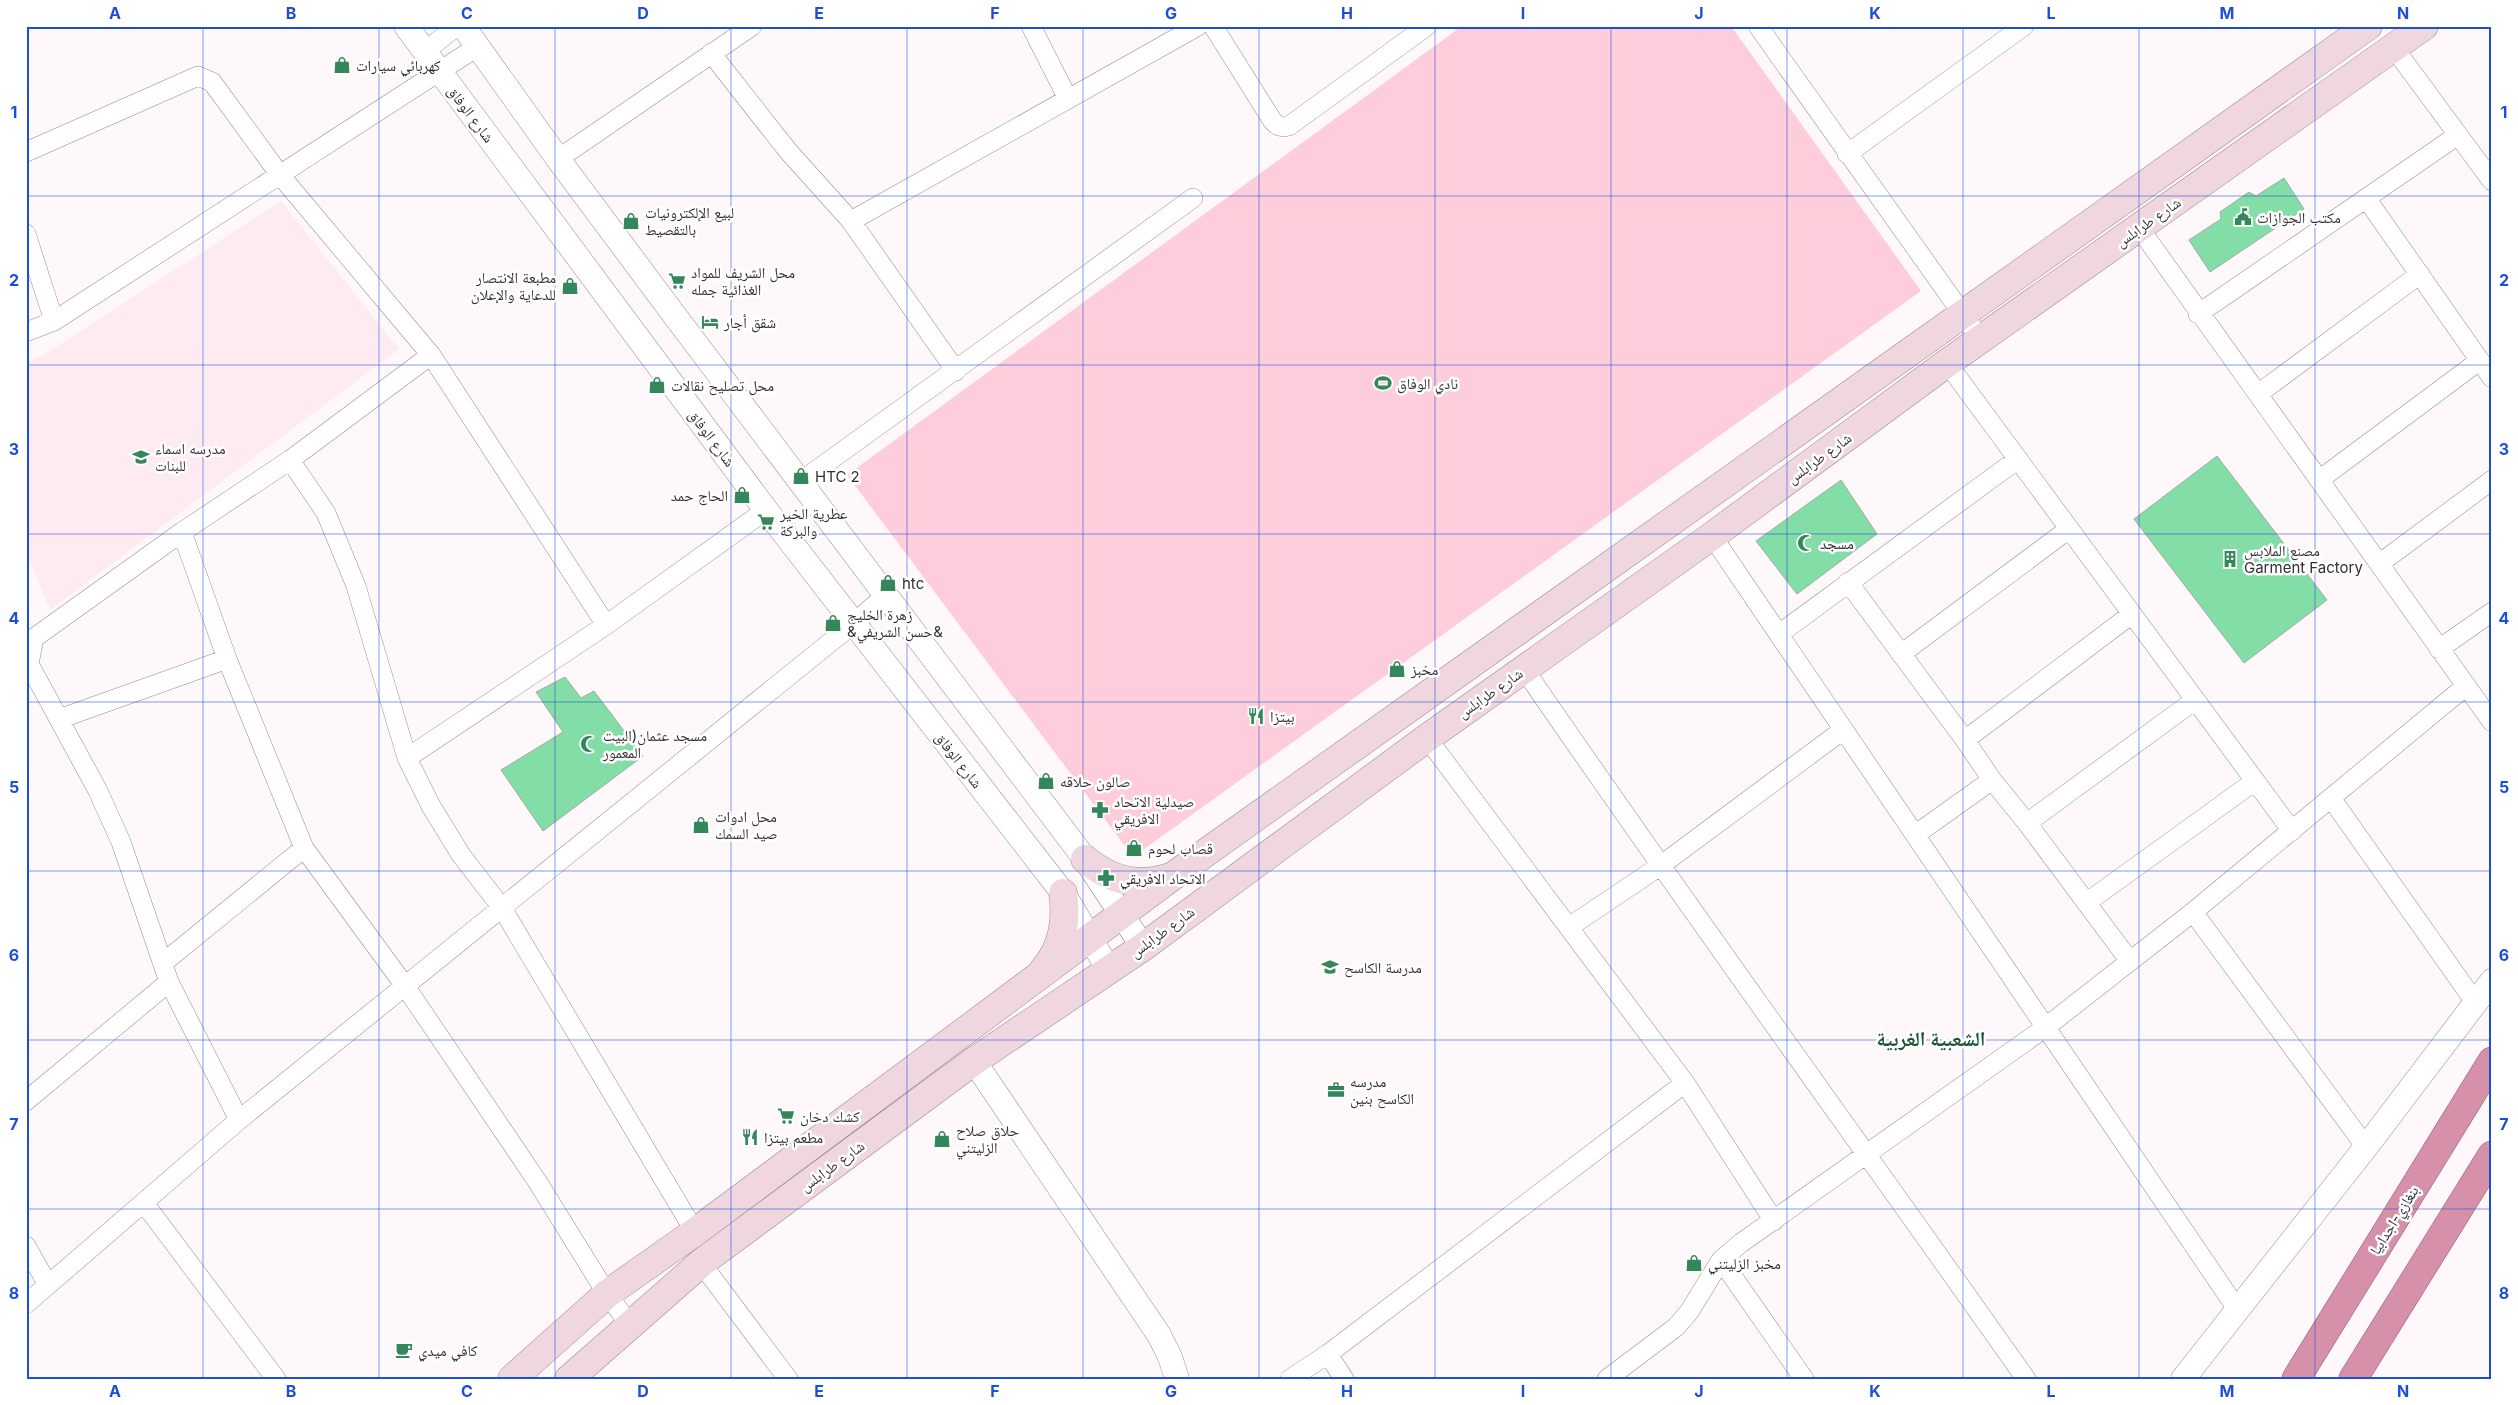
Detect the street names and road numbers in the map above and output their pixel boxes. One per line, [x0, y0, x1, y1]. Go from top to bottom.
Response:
street label: شارع الوفاق [443, 82, 499, 147]
street label: شارع طرابلس [2112, 193, 2185, 252]
street label: شارع الوفاق [684, 406, 740, 471]
street label: شارع طرابلس [1783, 428, 1856, 489]
street label: شارع طرابلس [1454, 664, 1527, 723]
street label: شارع الوفاق [930, 728, 987, 793]
street label: شارع طرابلس [1126, 902, 1199, 963]
street label: شارع طرابلس [796, 1136, 869, 1197]
street label: بنغازي-اجدابيا [2365, 1182, 2425, 1259]

